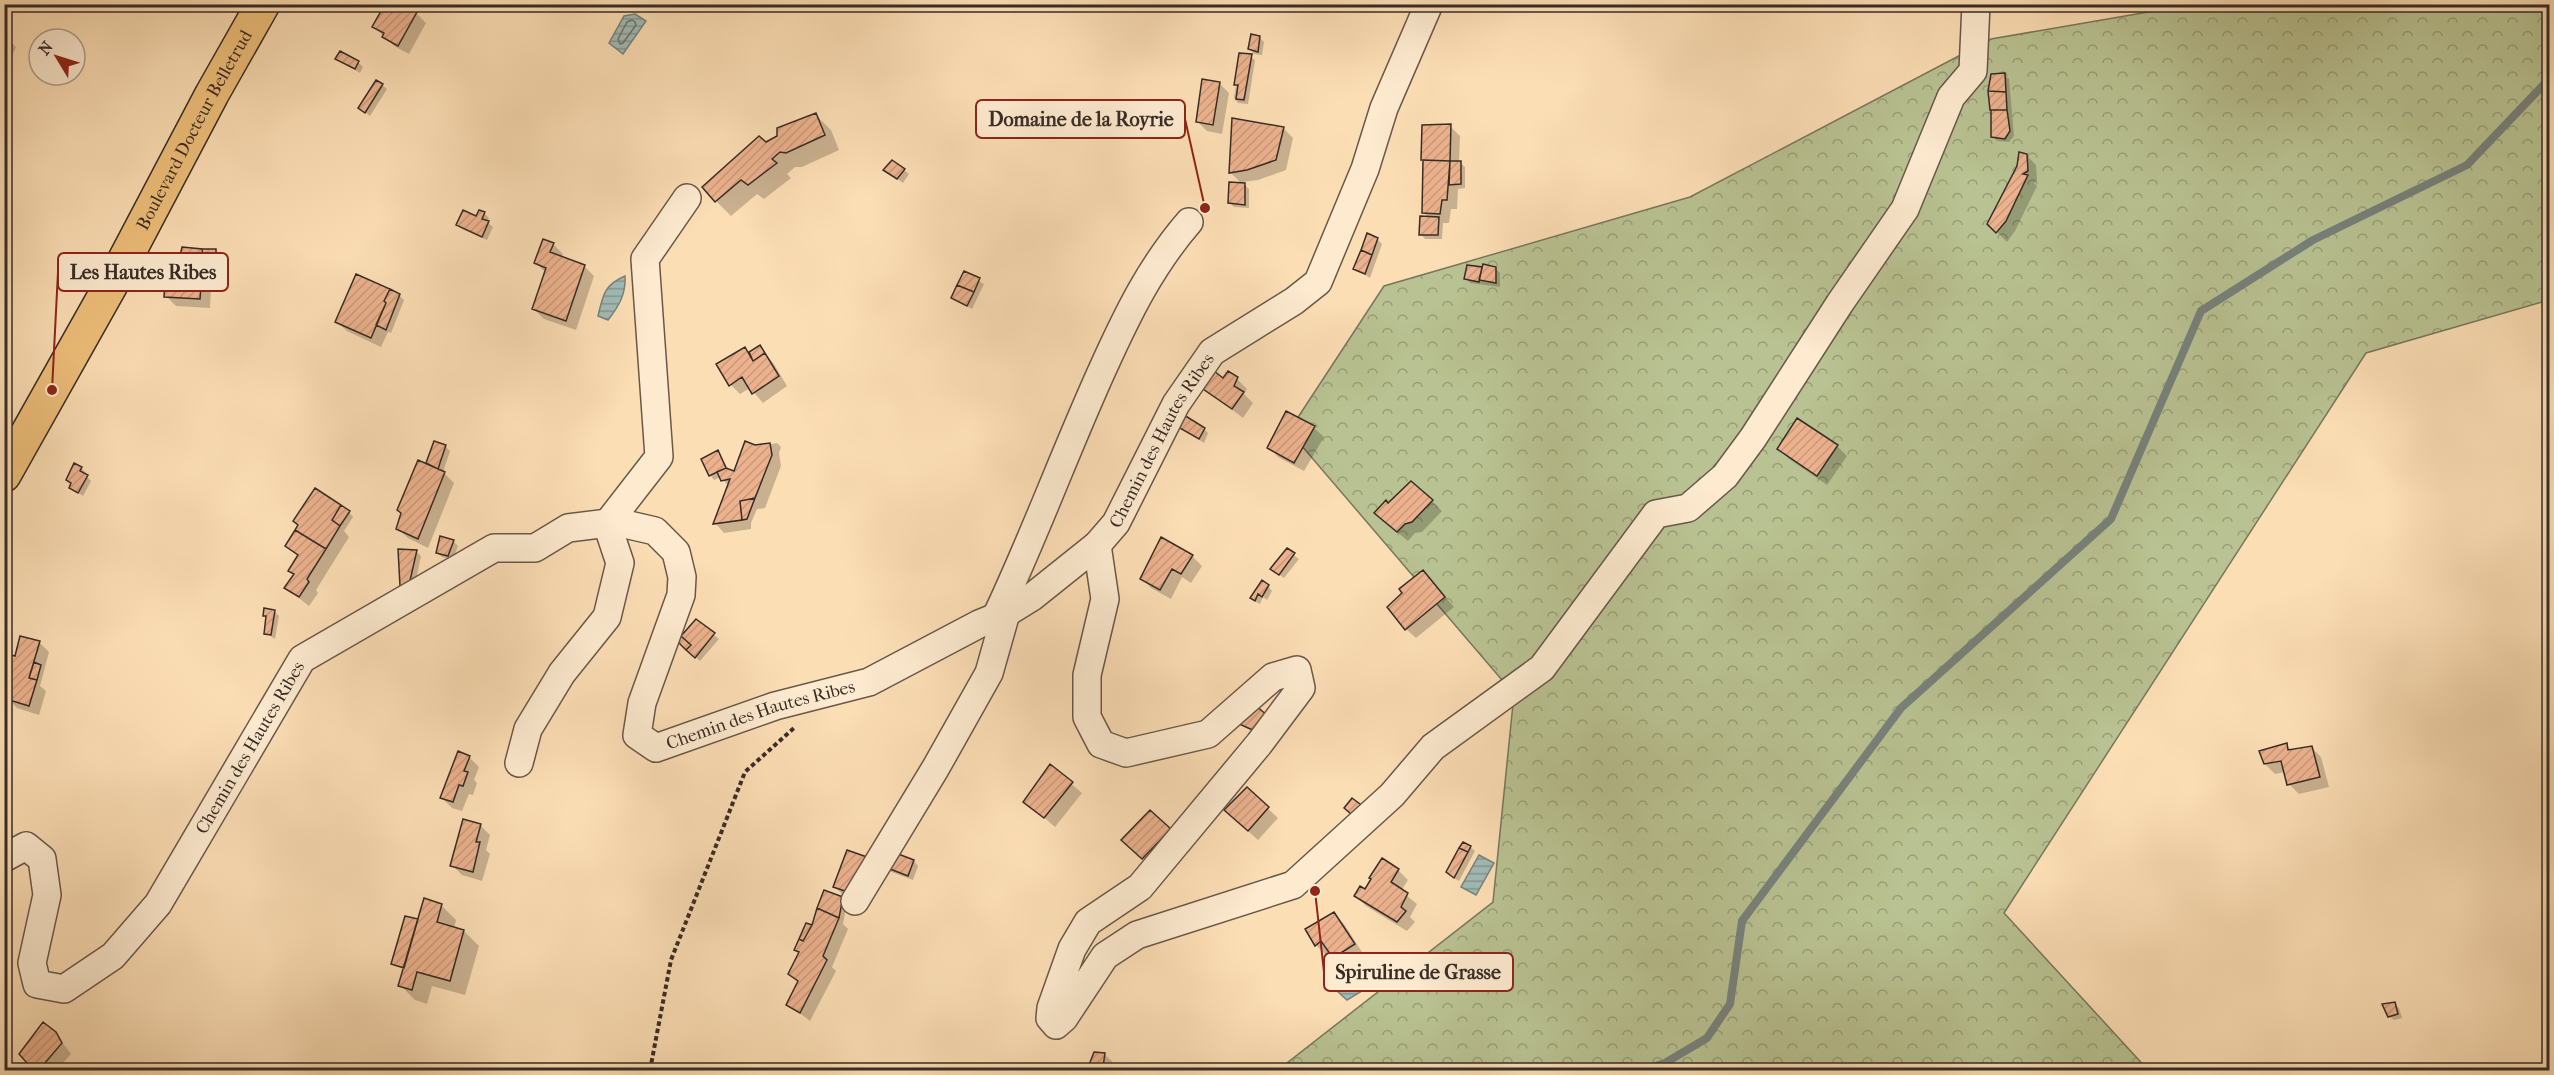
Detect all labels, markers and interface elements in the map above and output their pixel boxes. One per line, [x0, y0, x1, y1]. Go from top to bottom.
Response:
street label: Boulevard Docteur Belletrud [132, 26, 257, 234]
north arrow [27, 27, 87, 87]
text: N [34, 37, 57, 59]
callout: Domaine de la Royrie [976, 100, 1185, 138]
text: Domaine de la Royrie [988, 108, 1174, 131]
callout: Les Hautes Ribes [58, 253, 228, 291]
text: Les Hautes Ribes [70, 261, 217, 284]
street label: Chemin des Hautes Ribes [1105, 349, 1219, 532]
street label: Chemin des Hautes Ribes [191, 657, 309, 838]
street label: Chemin des Hautes Ribes [664, 676, 857, 755]
callout: Spiruline de Grasse [1324, 953, 1513, 991]
text: Spiruline de Grasse [1335, 961, 1501, 984]

